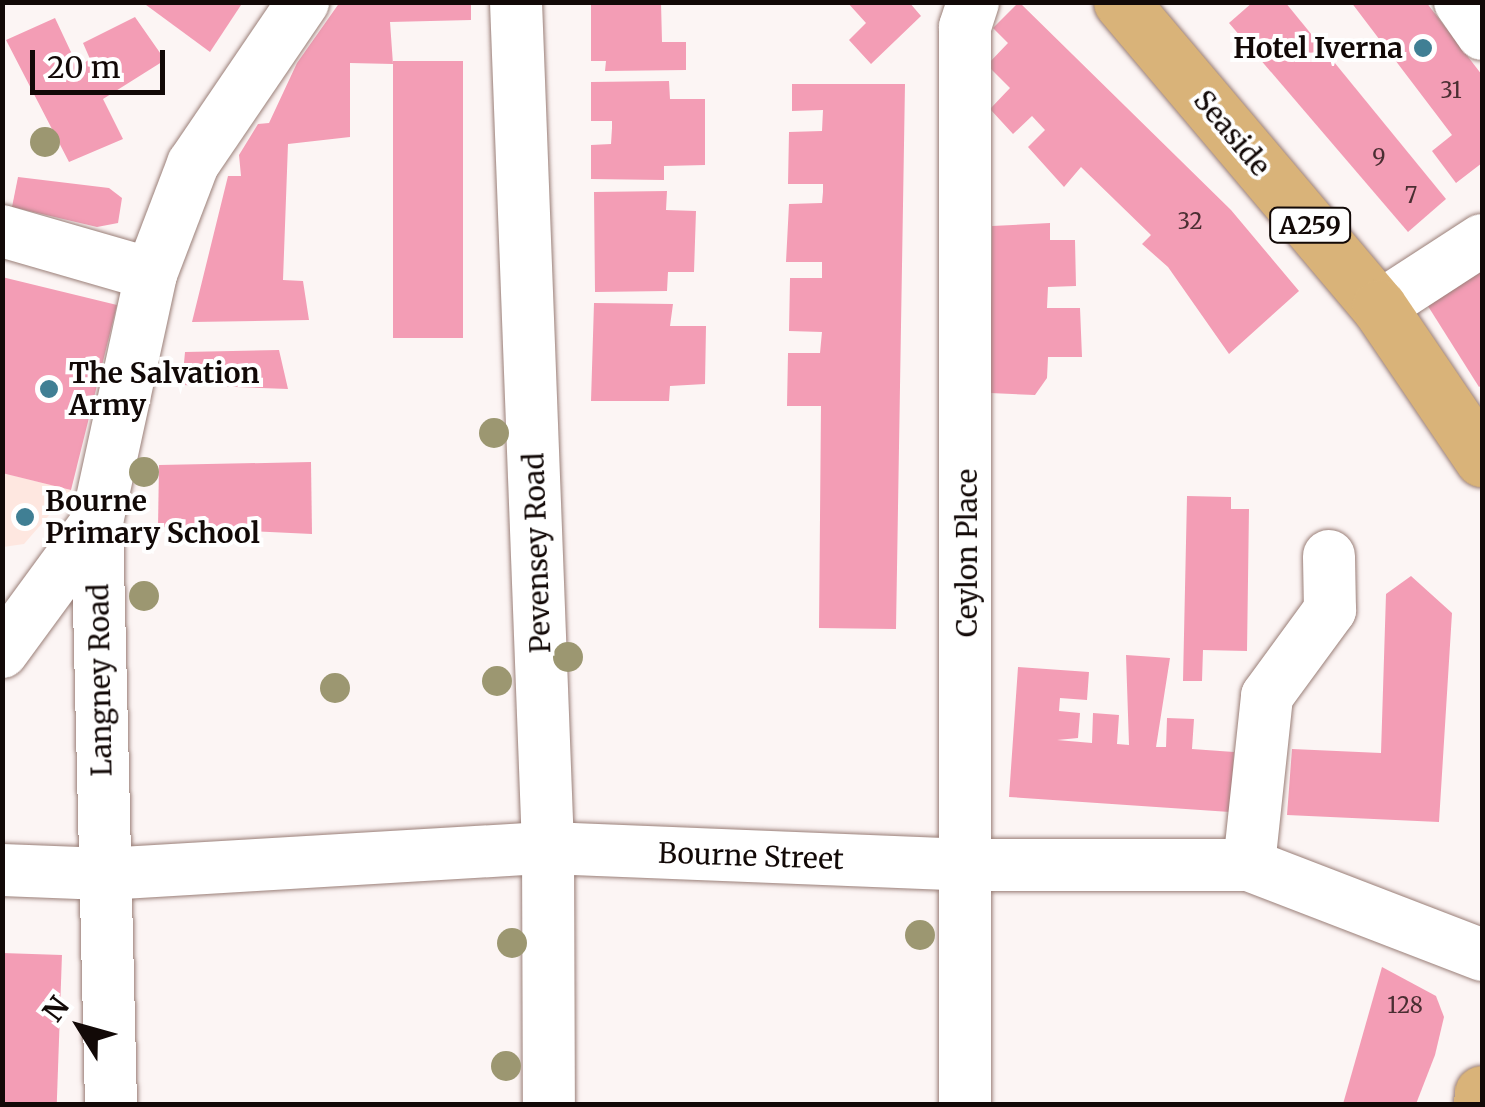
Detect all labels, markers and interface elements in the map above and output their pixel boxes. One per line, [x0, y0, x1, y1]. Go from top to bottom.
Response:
scale bar [35, 30, 170, 92]
place label: Hotel Iverna [1233, 31, 1403, 65]
marker: Hotel Iverna [1412, 37, 1434, 59]
text: 20 m [47, 48, 120, 86]
house number: 31 [1440, 78, 1462, 104]
street label: Seaside [1187, 84, 1277, 182]
house number: 9 [1372, 145, 1386, 171]
house number: 7 [1405, 183, 1417, 209]
road number: A259 [1268, 205, 1352, 245]
house number: 32 [1178, 209, 1202, 235]
place label: The Salvation Army [69, 356, 259, 422]
marker: The Salvation Army [38, 378, 60, 400]
street label: Pevensey Road [517, 452, 557, 654]
street label: Ceylon Place [950, 469, 984, 637]
place label: Bourne Primary School [45, 484, 260, 550]
marker: Bourne Primary School [14, 506, 36, 528]
street label: Langney Road [82, 583, 118, 777]
street label: Bourne Street [658, 836, 844, 876]
north arrow [30, 977, 130, 1077]
text: N [35, 989, 77, 1029]
house number: 128 [1387, 993, 1423, 1019]

